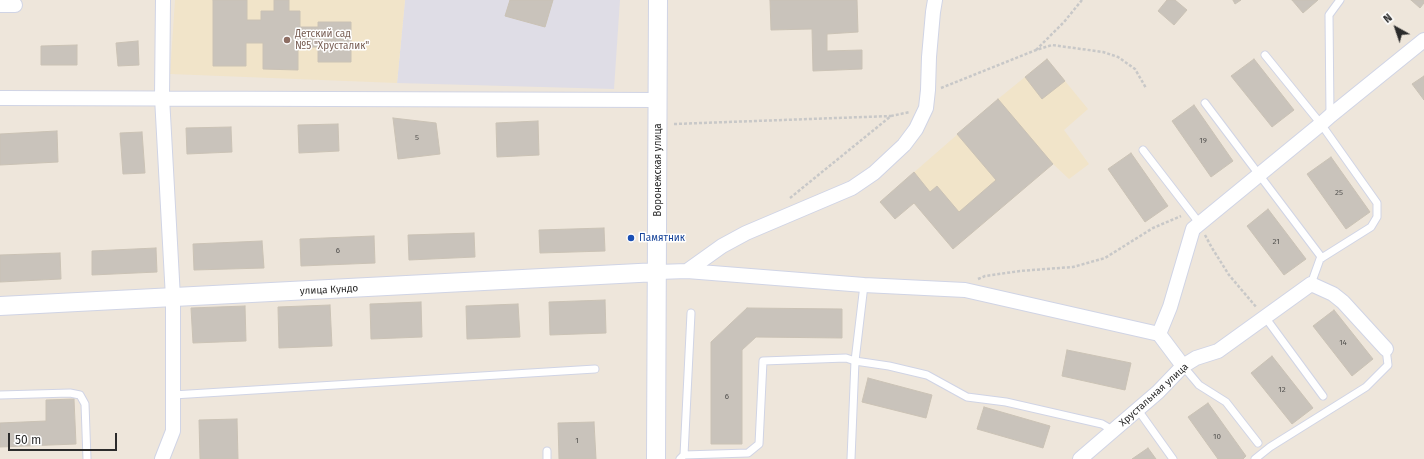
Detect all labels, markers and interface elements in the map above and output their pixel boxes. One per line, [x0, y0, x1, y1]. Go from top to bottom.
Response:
north arrow [1376, 8, 1416, 48]
text: N [1381, 11, 1395, 26]
place label: Детский сад №5 "Хрусталик" [295, 28, 369, 52]
marker: Детский сад №5 "Хрусталик" [282, 35, 292, 45]
street label: Воронежская улица [652, 123, 664, 217]
house number: 5 [415, 133, 419, 143]
house number: 19 [1199, 136, 1207, 146]
house number: 25 [1335, 188, 1343, 198]
place label: Памятник [639, 232, 685, 244]
marker: Памятник [626, 233, 636, 243]
house number: 21 [1272, 237, 1280, 247]
house number: 6 [336, 246, 340, 256]
street label: улица Кундо [299, 282, 359, 298]
house number: 14 [1339, 338, 1347, 348]
street label: Хрустальная улица [1117, 361, 1191, 429]
house number: 12 [1278, 385, 1286, 395]
house number: 6 [725, 392, 729, 402]
scale bar [10, 425, 119, 451]
house number: 10 [1213, 432, 1221, 442]
text: 50 m [15, 433, 41, 447]
house number: 1 [575, 436, 579, 446]

